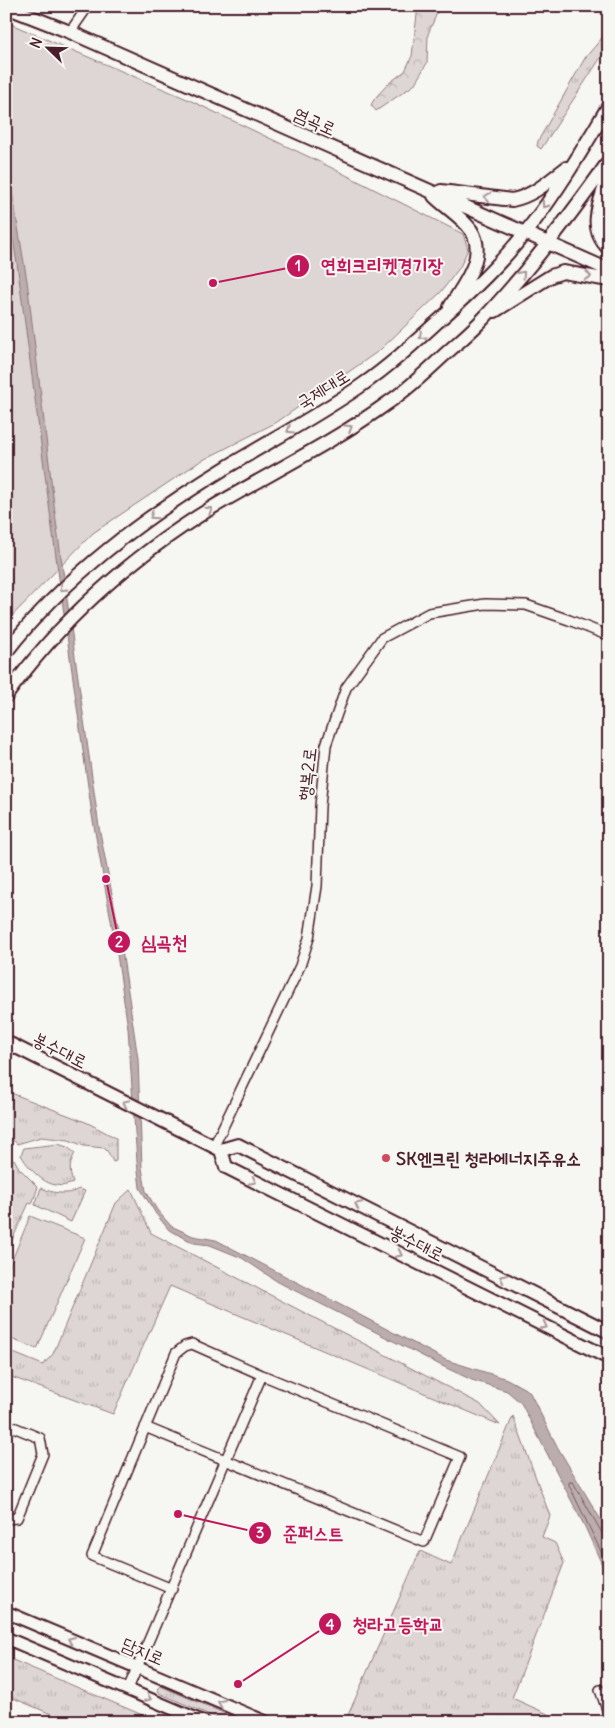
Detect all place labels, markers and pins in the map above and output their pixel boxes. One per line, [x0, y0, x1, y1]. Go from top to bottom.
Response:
callout: 연희크리켓경기장 [286, 249, 453, 283]
callout: 심곡천 [106, 925, 197, 959]
place label: SK엔크린 청라에너지주유소 [396, 1147, 581, 1170]
marker: SK엔크린 청라에너지주유소 [380, 1152, 392, 1164]
callout: 준퍼스트 [247, 1516, 353, 1550]
callout: 청라고등학교 [317, 1607, 454, 1641]

